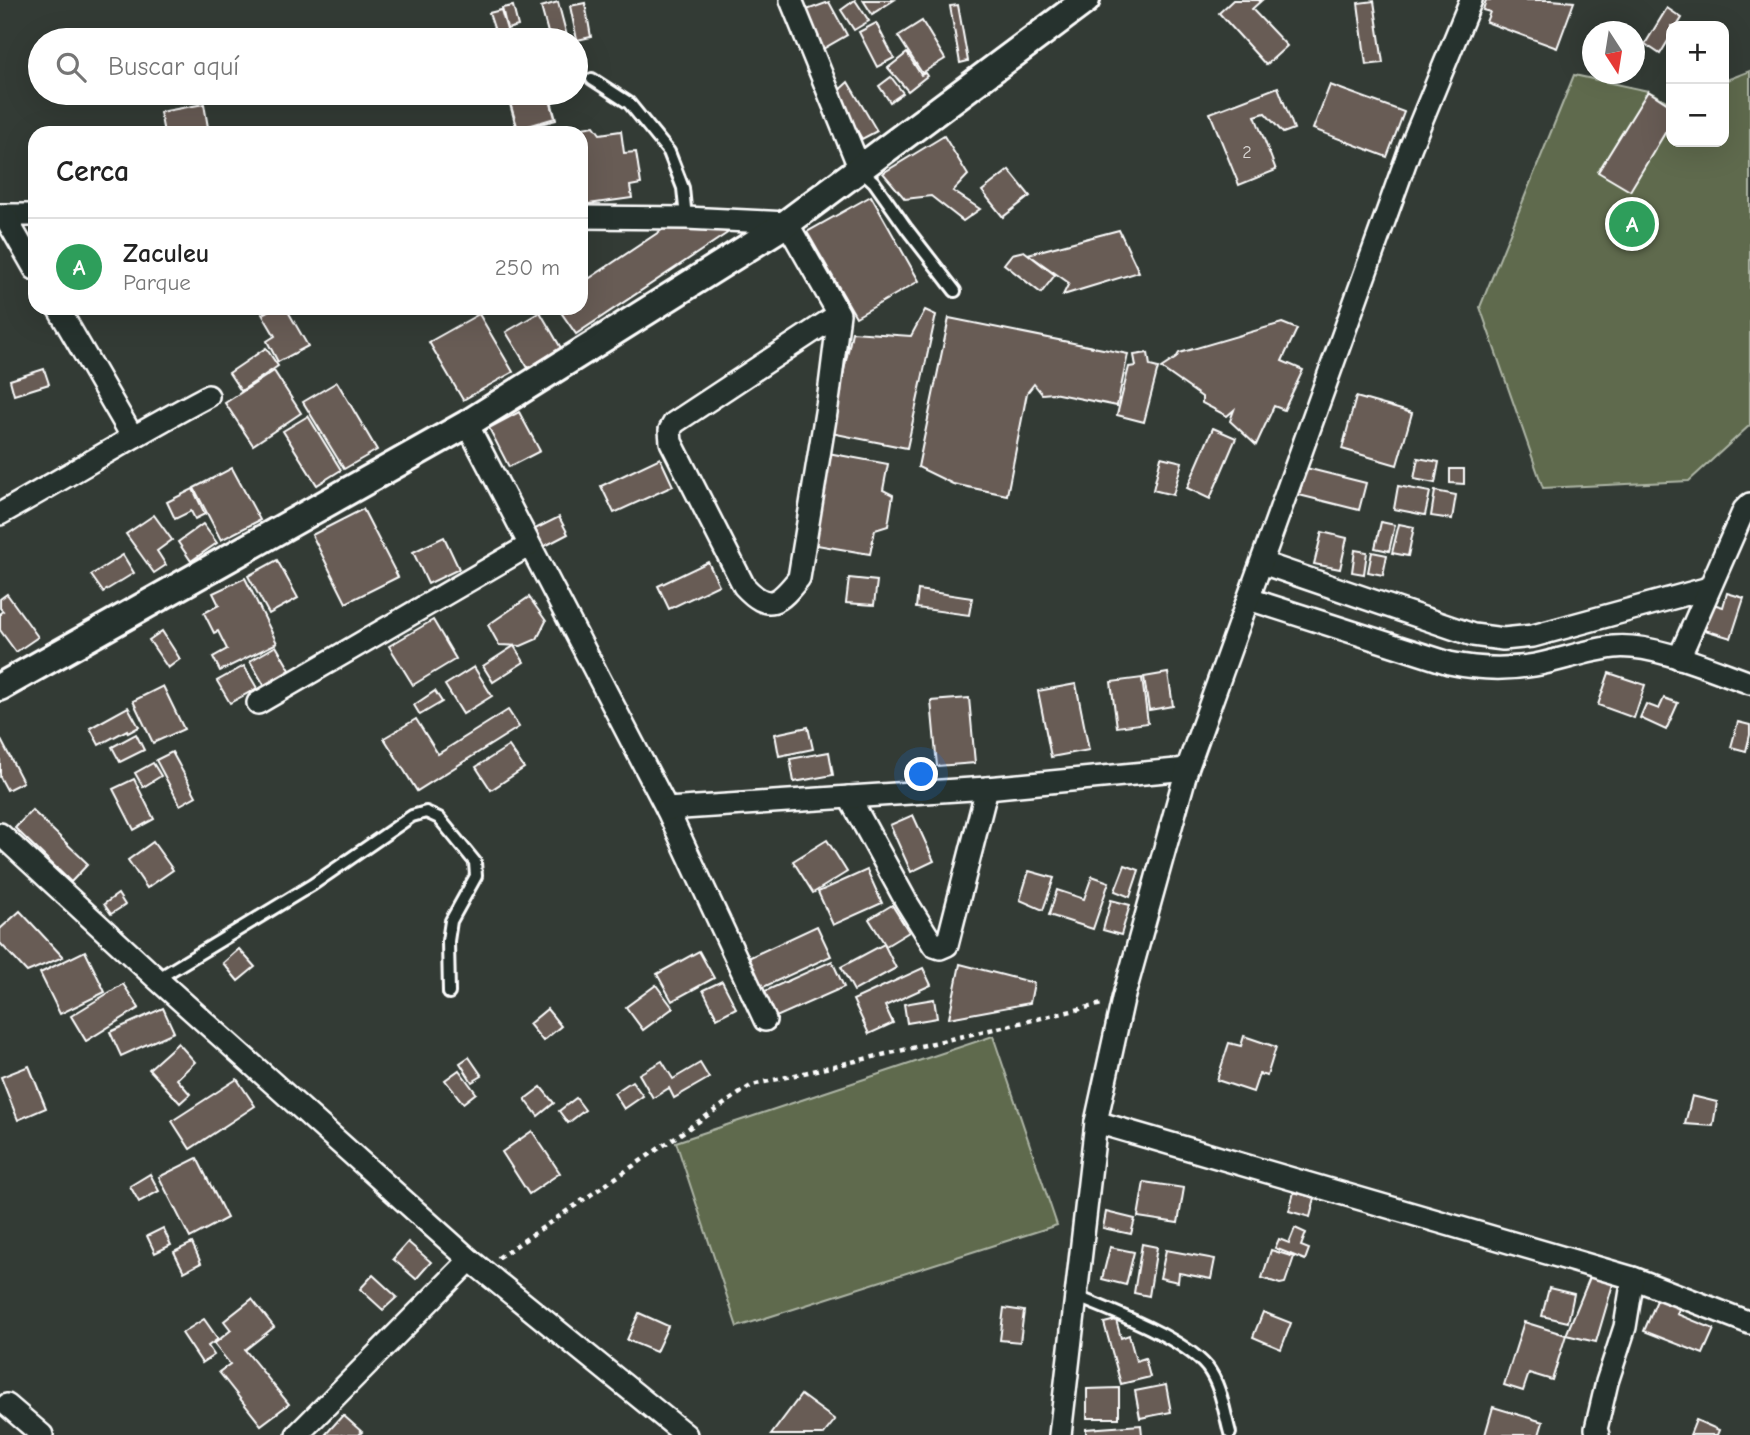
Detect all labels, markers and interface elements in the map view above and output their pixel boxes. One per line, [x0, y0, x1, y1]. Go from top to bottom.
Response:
north arrow [1582, 21, 1645, 84]
map controls [1666, 21, 1729, 147]
button: + [1666, 21, 1729, 84]
search box [28, 28, 588, 105]
icon: search [52, 48, 90, 86]
text: Buscar aquí [108, 52, 239, 82]
button: − [1666, 84, 1729, 147]
house number: 2 [1242, 142, 1252, 163]
text: Cerca [56, 154, 129, 189]
pin: A [1609, 198, 1655, 250]
text: Zaculeu [123, 239, 209, 269]
text: A [73, 254, 85, 281]
text: 250 m [495, 254, 560, 281]
text: Parque [123, 269, 191, 296]
your location [904, 757, 938, 791]

